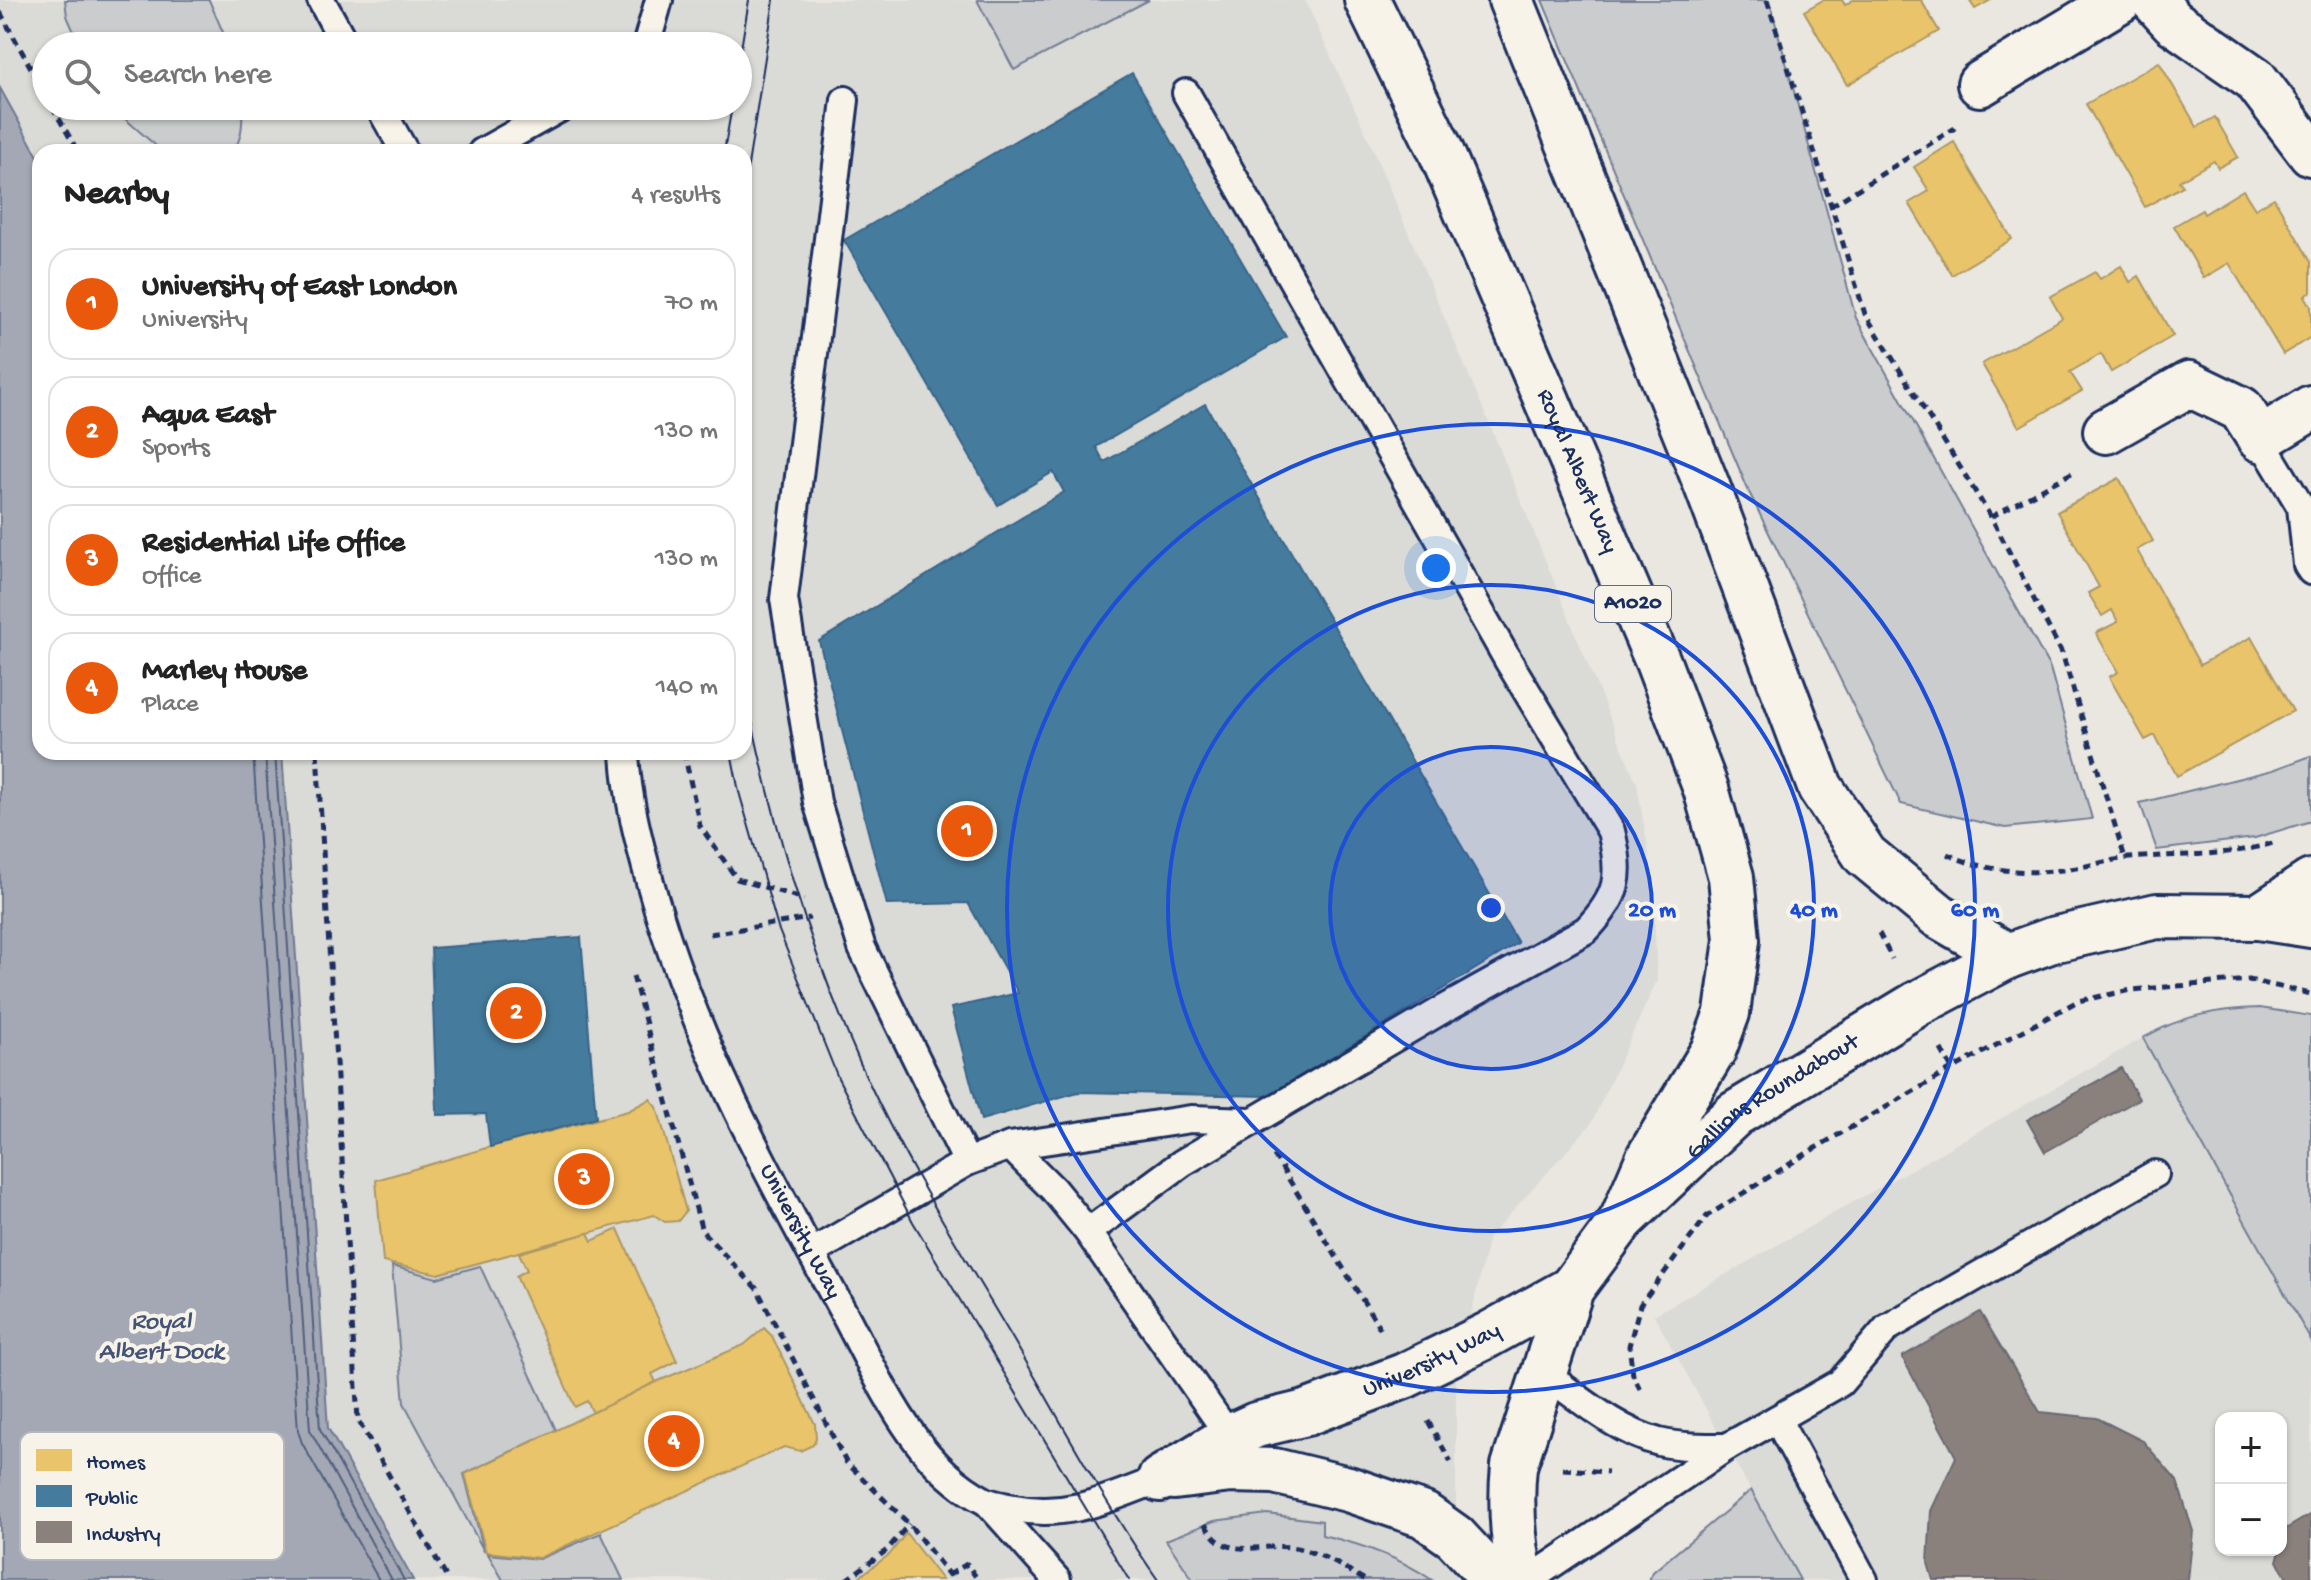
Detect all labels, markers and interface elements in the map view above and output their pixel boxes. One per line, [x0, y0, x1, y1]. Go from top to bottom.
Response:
search box [32, 32, 752, 120]
icon: search [60, 54, 104, 98]
text: Search here [124, 59, 272, 94]
text: Nearby [64, 176, 169, 216]
text: 4 results [631, 181, 720, 212]
text: University of East London [142, 271, 457, 306]
text: 1 [87, 289, 97, 320]
text: 70 m [665, 289, 718, 320]
text: University [142, 306, 248, 337]
street label: Royal Albert Way [1529, 385, 1625, 558]
text: Aqua East [142, 399, 274, 434]
text: 2 [86, 417, 98, 448]
text: 130 m [655, 417, 718, 448]
text: Sports [142, 434, 210, 465]
text: Residential Life Office [142, 527, 405, 562]
text: 3 [85, 545, 99, 576]
text: 130 m [655, 545, 718, 576]
your location [1416, 548, 1456, 588]
text: Office [142, 562, 201, 593]
road number: A1020 [1595, 586, 1671, 622]
text: Marley House [142, 655, 307, 690]
text: 4 [86, 673, 98, 704]
text: 140 m [656, 673, 718, 704]
text: Place [142, 690, 199, 721]
pin: 1 [941, 801, 993, 861]
centre of rings [1477, 894, 1505, 922]
text: 20 m [1628, 897, 1676, 926]
text: 40 m [1789, 897, 1838, 926]
text: 60 m [1951, 897, 1999, 926]
pin: 2 [490, 983, 542, 1043]
street label: Gallions Roundabout [1680, 1027, 1866, 1167]
pin: 3 [558, 1149, 610, 1209]
street label: University Way [752, 1159, 848, 1304]
water label: Royal Albert Dock [98, 1308, 226, 1369]
street label: University Way [1359, 1316, 1506, 1405]
pin: 4 [648, 1411, 700, 1471]
map controls [2215, 1412, 2287, 1556]
button: + [2215, 1412, 2287, 1484]
legend [20, 1432, 284, 1560]
text: Homes [86, 1451, 146, 1477]
button: − [2215, 1484, 2287, 1556]
text: Public [85, 1487, 139, 1513]
text: Industry [86, 1523, 161, 1549]

